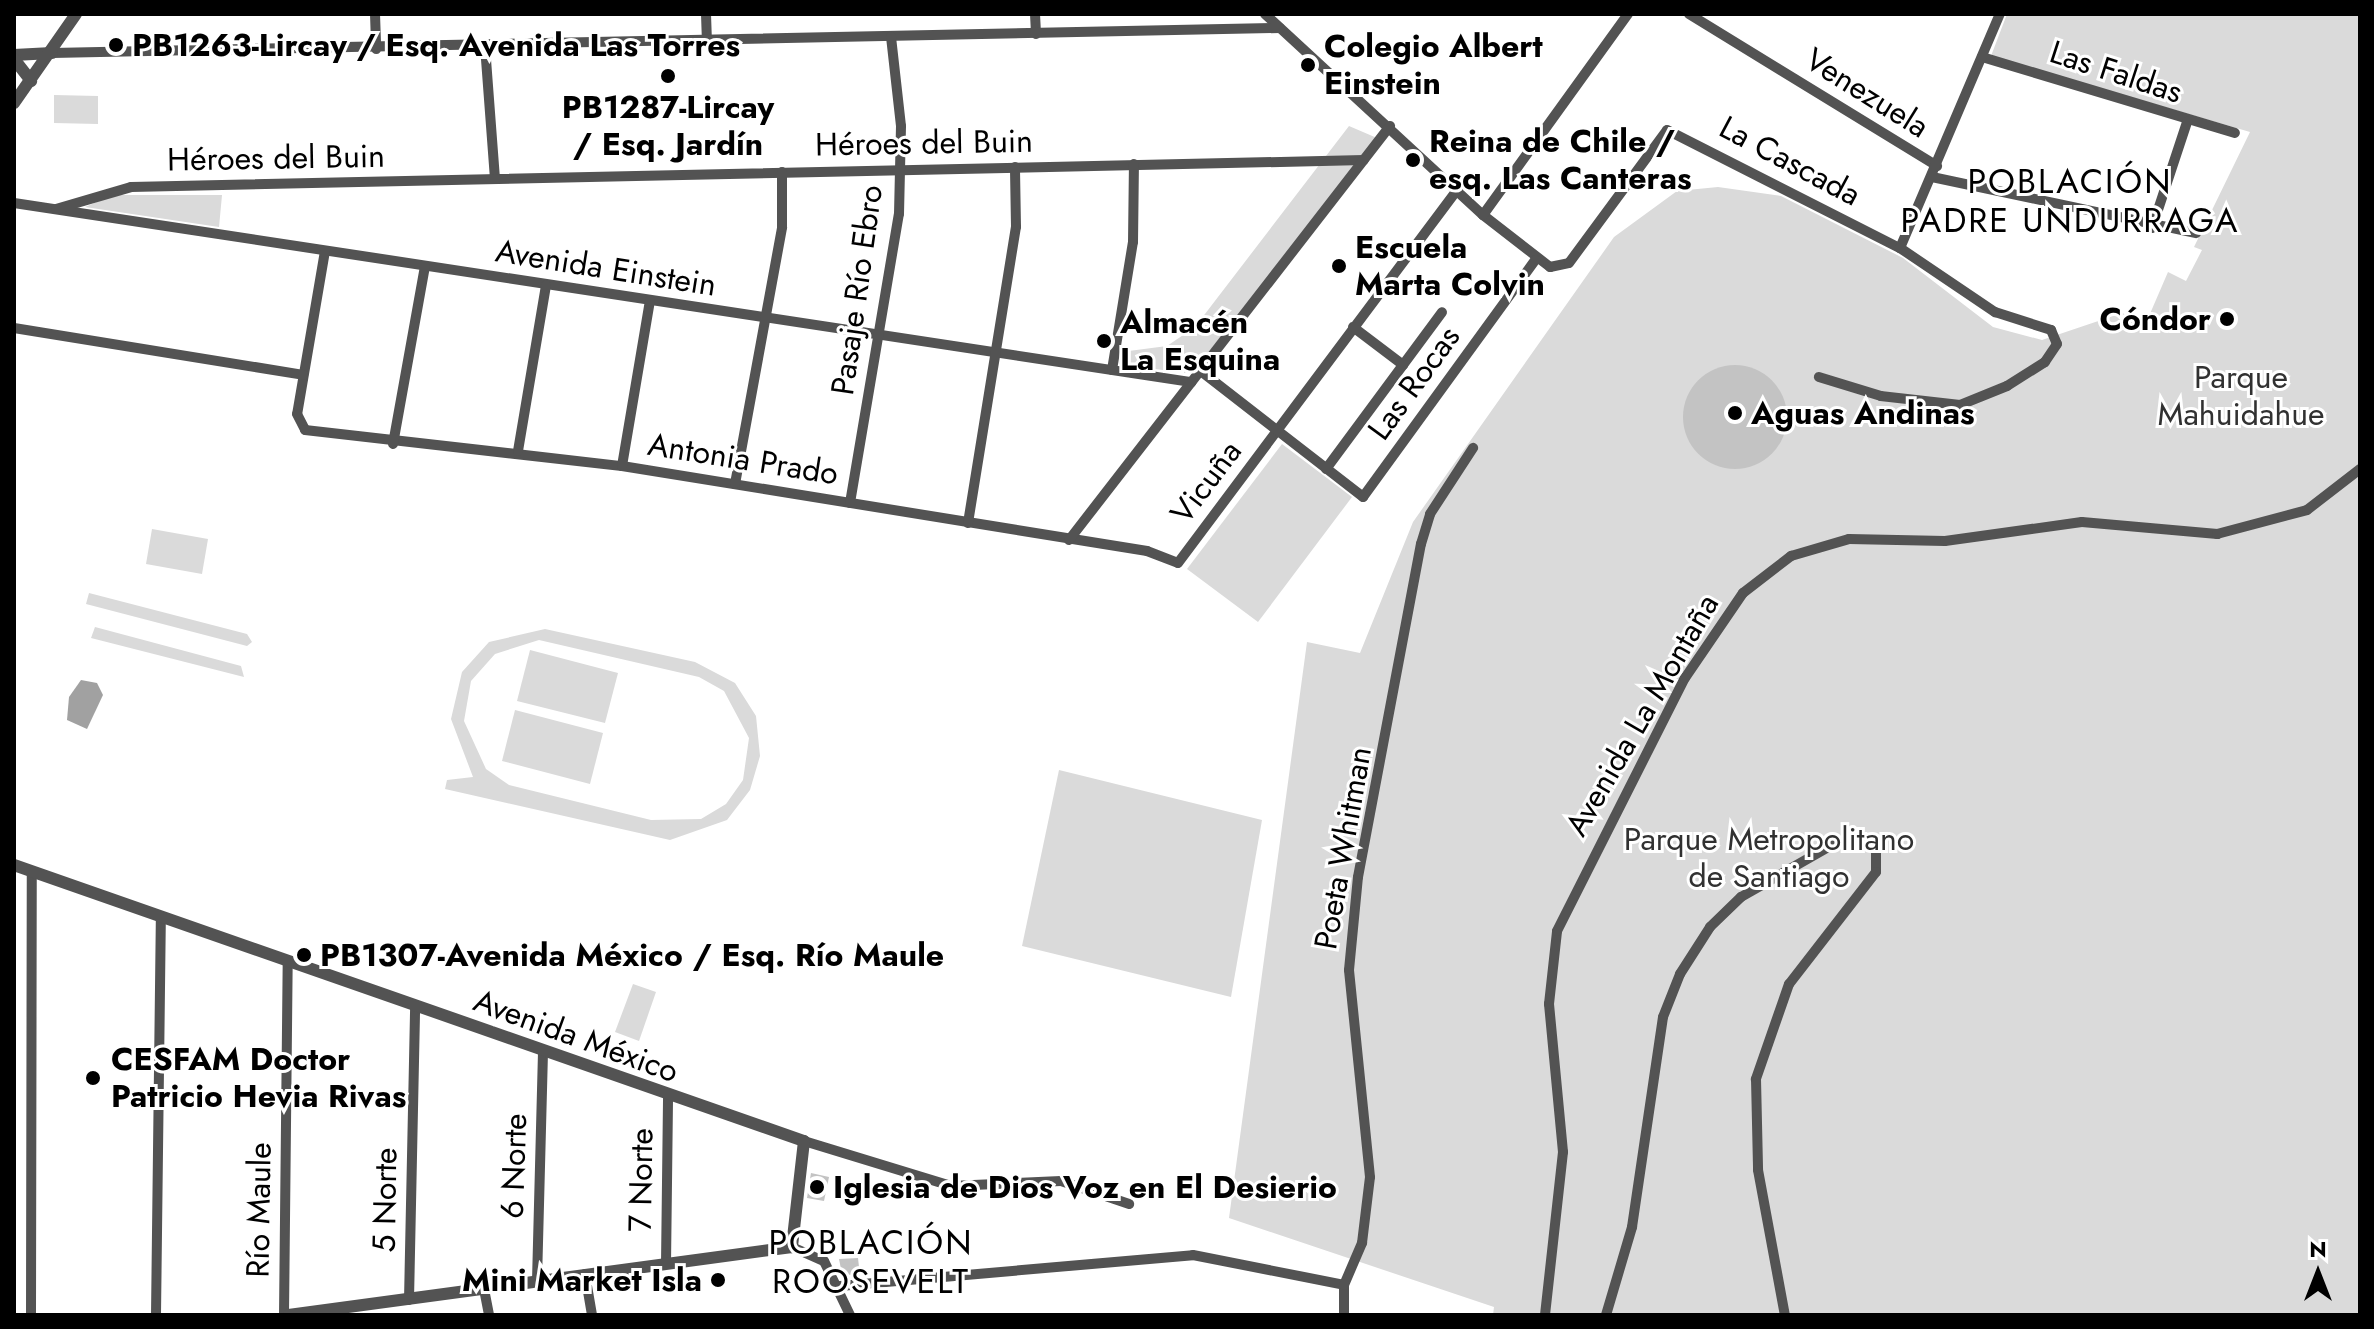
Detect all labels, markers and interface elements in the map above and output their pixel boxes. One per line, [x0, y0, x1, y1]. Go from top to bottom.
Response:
place label: PB1263-Lircay / Esq. Avenida Las Torres [132, 26, 740, 64]
place label: Colegio Albert Einstein [1324, 28, 1543, 103]
street label: Las Faldas [2045, 33, 2187, 111]
marker: PB1263-Lircay / Esq. Avenida Las Torres [107, 36, 125, 54]
street label: Venezuela [1798, 40, 1936, 146]
marker: Colegio Albert Einstein [1299, 56, 1317, 74]
marker: PB1287-Lircay / Esq. Jardín [659, 67, 677, 85]
place label: PB1287-Lircay / Esq. Jardín [562, 89, 774, 164]
street label: La Cascada [1713, 108, 1867, 214]
street label: Héroes del Buin [815, 122, 1033, 164]
place label: Reina de Chile / esq. Las Canteras [1429, 123, 1691, 198]
street label: Héroes del Buin [167, 137, 385, 179]
marker: Reina de Chile / esq. Las Canteras [1404, 151, 1422, 169]
district label: POBLACIÓN PADRE UNDURRAGA [1900, 161, 2240, 240]
street label: Pasaje Río Ebro [823, 183, 891, 397]
place label: Escuela Marta Colvin [1355, 229, 1545, 304]
street label: Avenida Einstein [493, 232, 719, 304]
marker: Escuela Marta Colvin [1330, 257, 1348, 275]
place label: Cóndor [2100, 300, 2211, 338]
place label: Almacén La Esquina [1120, 304, 1280, 379]
marker: Cóndor [2218, 310, 2236, 328]
street label: Las Rocas [1360, 319, 1468, 447]
marker: Almacén La Esquina [1095, 332, 1113, 350]
park label: Parque Mahuidahue [2158, 359, 2324, 434]
place label: Aguas Andinas [1751, 394, 1975, 432]
marker: Aguas Andinas [1726, 404, 1744, 422]
street label: Antonia Prado [645, 425, 841, 493]
street label: Vicuña [1162, 433, 1250, 531]
street label: Avenida La Montaña [1557, 587, 1727, 843]
street label: Poeta Whitman [1306, 744, 1380, 952]
park label: Parque Metropolitano de Santiago [1624, 821, 1914, 896]
place label: PB1307-Avenida México / Esq. Río Maule [320, 936, 944, 974]
marker: PB1307-Avenida México / Esq. Río Maule [295, 946, 313, 964]
street label: Avenida México [468, 981, 684, 1091]
place label: CESFAM Doctor Patricio Hevia Rivas [111, 1041, 406, 1116]
marker: CESFAM Doctor Patricio Hevia Rivas [82, 1067, 104, 1089]
street label: 6 Norte [493, 1113, 535, 1219]
street label: 7 Norte [621, 1128, 661, 1232]
street label: Río Maule [239, 1142, 279, 1278]
street label: 5 Norte [365, 1147, 405, 1253]
place label: Iglesia de Dios Voz en El Desierio [833, 1168, 1337, 1206]
marker: Iglesia de Dios Voz en El Desierio [808, 1178, 826, 1196]
district label: POBLACIÓN ROOSEVELT [768, 1222, 974, 1302]
north arrow [2278, 1233, 2358, 1313]
text: N [2309, 1233, 2327, 1265]
place label: Mini Market Isla [462, 1261, 702, 1299]
marker: Mini Market Isla [709, 1271, 727, 1289]

